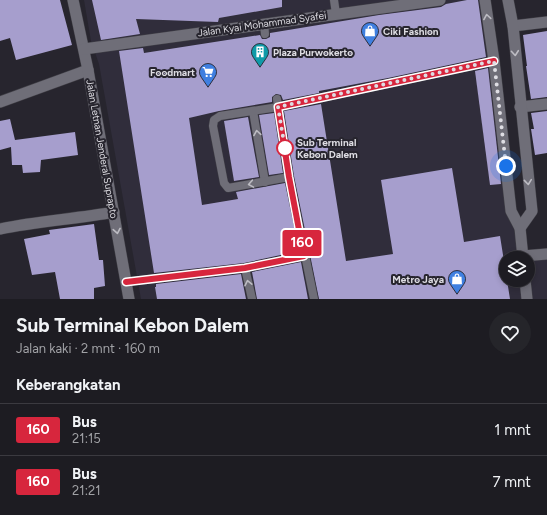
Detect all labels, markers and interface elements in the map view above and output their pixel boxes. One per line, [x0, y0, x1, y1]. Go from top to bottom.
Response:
street label: Jalan Kyai Mohammad Syafei [197, 9, 327, 39]
one-way arrow [483, 14, 492, 20]
shop icon: Ciki Fashion [360, 21, 380, 46]
place label: Ciki Fashion [383, 25, 439, 38]
building icon: Plaza Purwokerto [250, 42, 270, 67]
place label: Plaza Purwokerto [273, 46, 353, 59]
one-way arrow [511, 49, 520, 56]
supermarket icon: Foodmart [198, 62, 218, 87]
place label: Foodmart [150, 66, 195, 79]
street label: Jalan Letnan Jenderal Suprapto [83, 78, 121, 220]
one-way arrow [253, 129, 262, 136]
place label: Sub Terminal Kebon Dalem [297, 136, 358, 161]
marker: Sub Terminal Kebon Dalem [276, 139, 294, 157]
your location [496, 156, 516, 176]
one-way arrow [248, 179, 254, 188]
one-way arrow [524, 179, 533, 185]
one-way arrow [112, 228, 121, 234]
line badge: 160 [279, 230, 325, 256]
text: 160 [290, 234, 314, 251]
map controls [499, 251, 535, 287]
button: layers [499, 251, 535, 287]
shop icon: Metro Jaya [447, 269, 467, 294]
place label: Metro Jaya [392, 273, 444, 286]
one-way arrow [245, 280, 253, 287]
button: heart [489, 312, 531, 354]
text: Sub Terminal Kebon Dalem [16, 314, 249, 337]
text: Jalan kaki · 2 mnt · 160 m [16, 341, 160, 356]
text: Keberangkatan [16, 376, 120, 394]
text: Bus [72, 413, 97, 431]
text: 160 [26, 421, 50, 438]
text: 1 mnt [494, 421, 531, 439]
text: 21:15 [72, 431, 101, 446]
text: Bus [72, 465, 97, 483]
text: 160 [26, 473, 50, 490]
text: 7 mnt [492, 473, 531, 491]
text: 21:21 [72, 483, 101, 498]

